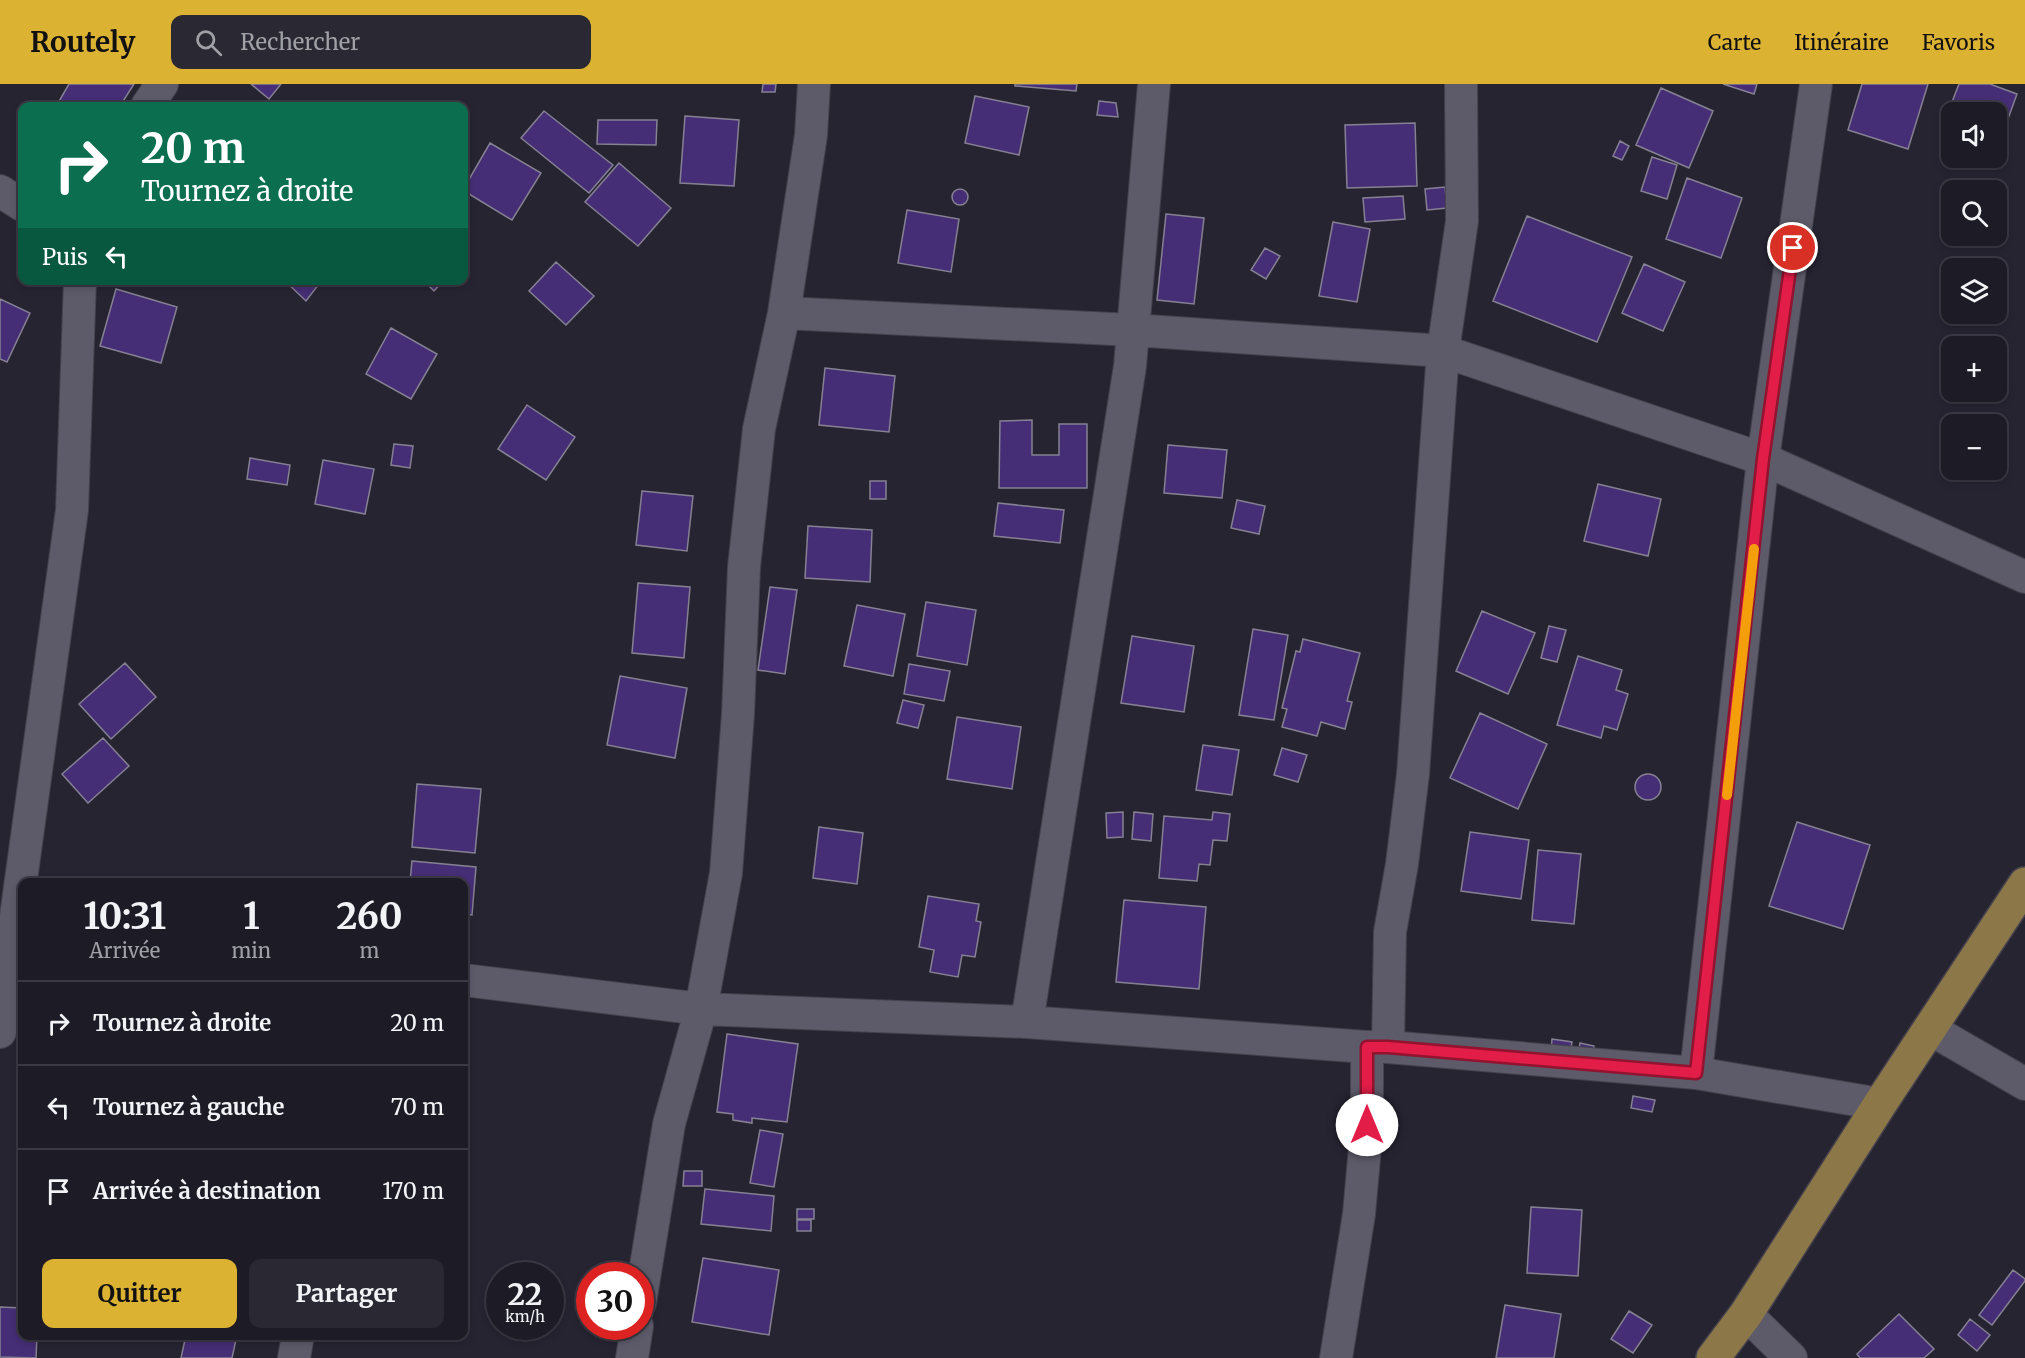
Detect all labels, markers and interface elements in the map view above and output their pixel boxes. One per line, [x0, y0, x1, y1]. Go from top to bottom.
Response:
search box [171, 15, 591, 69]
text: Routely [30, 24, 135, 60]
icon: search [192, 26, 225, 59]
text: Rechercher [240, 28, 360, 56]
text: Carte [1708, 29, 1761, 56]
text: Itinéraire [1794, 29, 1889, 56]
text: Favoris [1922, 29, 1995, 56]
map controls [1941, 102, 2007, 480]
button: sound [1941, 102, 2007, 168]
text: 20 m [141, 122, 245, 174]
icon: right [42, 126, 120, 204]
text: Tournez à droite [141, 174, 353, 208]
button: search [1941, 180, 2007, 246]
pin [1767, 222, 1818, 273]
icon: arrive [1776, 231, 1809, 264]
icon: left [100, 240, 133, 273]
text: Puis [42, 243, 88, 271]
button: layers [1941, 258, 2007, 324]
button: + [1941, 336, 2007, 402]
button: − [1941, 414, 2007, 480]
text: 10:31 [83, 894, 166, 939]
text: 1 [243, 894, 260, 939]
text: 260 [336, 894, 403, 939]
text: Arrivée [89, 938, 160, 963]
text: min [231, 938, 271, 963]
text: m [360, 938, 379, 963]
icon: right [42, 1007, 75, 1040]
text: Tournez à droite [93, 1009, 271, 1037]
text: 20 m [390, 1009, 444, 1037]
icon: left [42, 1091, 75, 1124]
text: Tournez à gauche [93, 1093, 284, 1121]
text: 70 m [391, 1093, 444, 1121]
position arrow [1335, 1093, 1399, 1157]
icon: arrive [42, 1175, 75, 1208]
text: Arrivée à destination [93, 1177, 321, 1205]
text: 170 m [382, 1177, 444, 1205]
button: Quitter [42, 1259, 237, 1328]
button: Partager [249, 1259, 444, 1328]
speed limit sign: 30 [576, 1262, 654, 1340]
text: 22 [508, 1275, 542, 1313]
text: km/h [505, 1307, 545, 1326]

